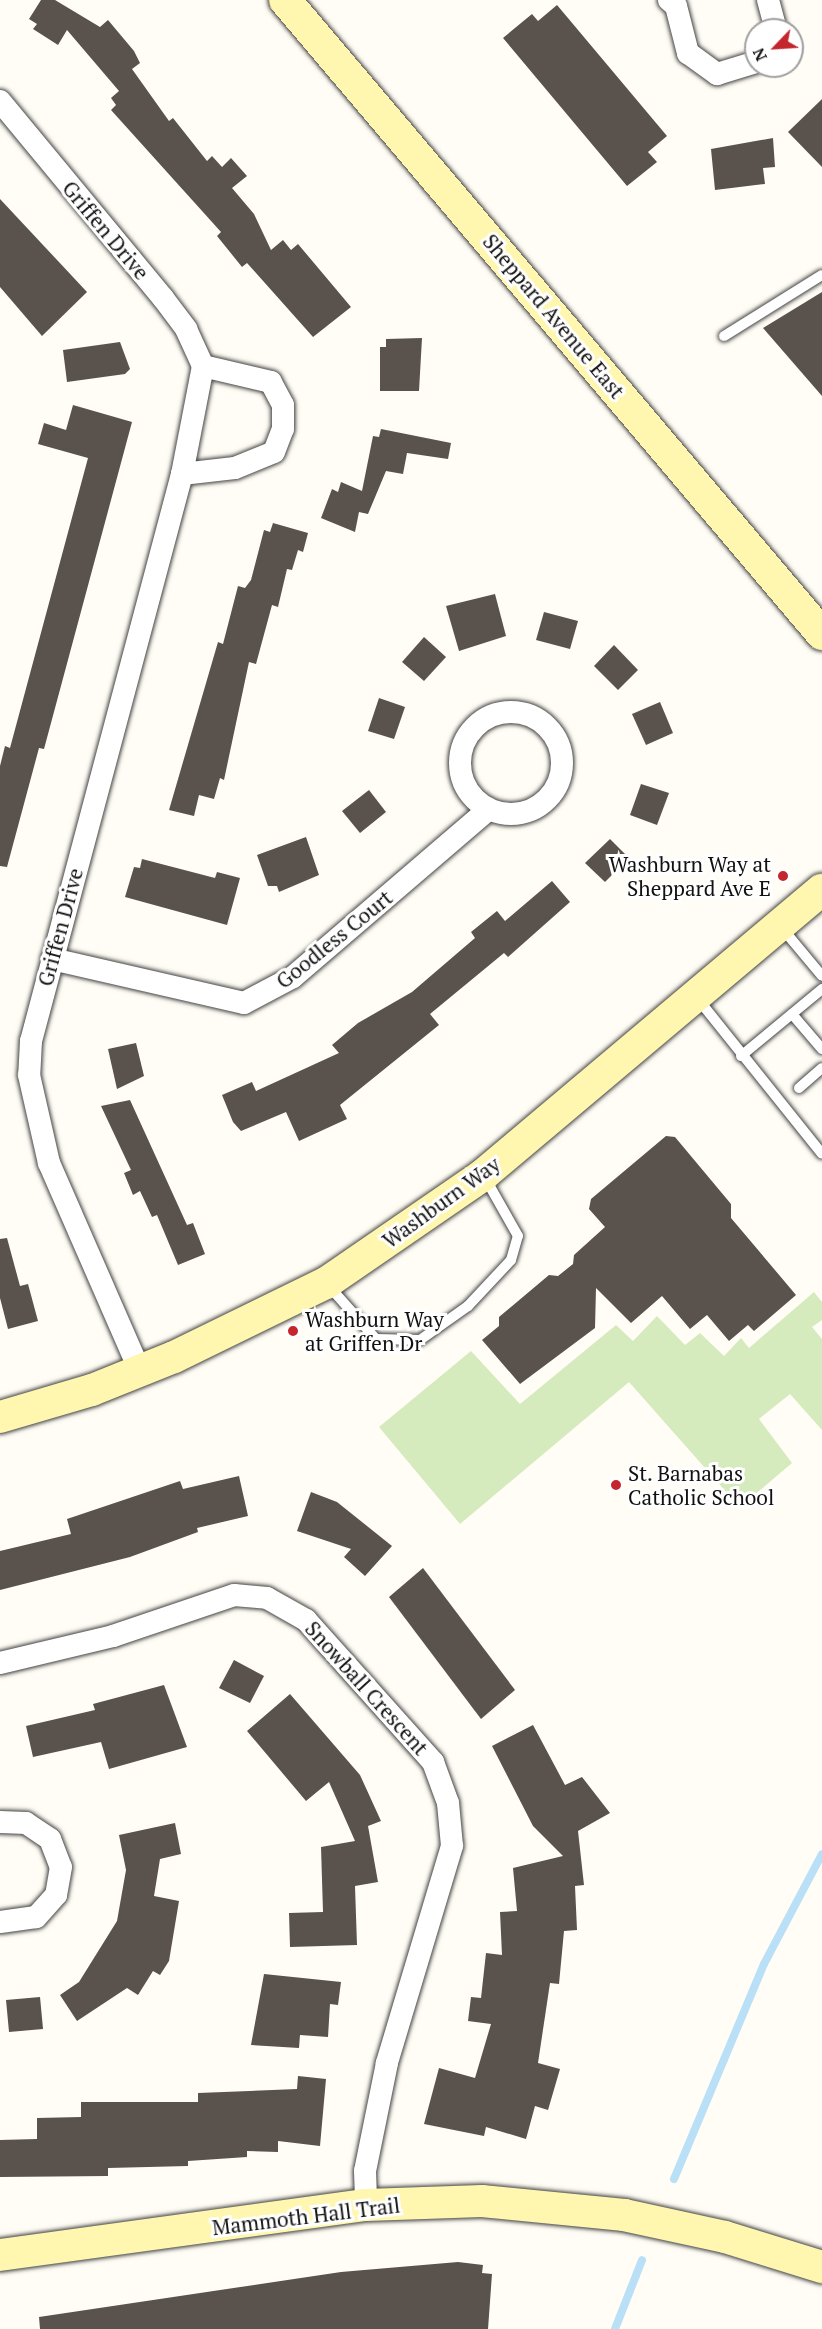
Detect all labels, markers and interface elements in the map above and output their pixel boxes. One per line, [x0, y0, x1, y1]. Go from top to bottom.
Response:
north arrow [744, 18, 804, 78]
text: N [747, 45, 772, 65]
street label: Griffen Drive [57, 176, 155, 284]
street label: Sheppard Avenue East [478, 229, 630, 403]
place label: Washburn Way at Sheppard Ave E [609, 851, 771, 901]
street label: Griffen Drive [32, 865, 88, 989]
marker: Washburn Way at Sheppard Ave E [776, 869, 790, 883]
street label: Goodless Court [271, 885, 397, 993]
street label: Washburn Way [377, 1151, 505, 1253]
place label: Washburn Way at Griffen Dr [305, 1306, 444, 1356]
marker: Washburn Way at Griffen Dr [286, 1324, 300, 1338]
place label: St. Barnabas Catholic School [628, 1460, 774, 1510]
marker: St. Barnabas Catholic School [609, 1478, 623, 1492]
street label: Snowball Crescent [300, 1616, 434, 1760]
street label: Mammoth Hall Trail [211, 2192, 401, 2240]

